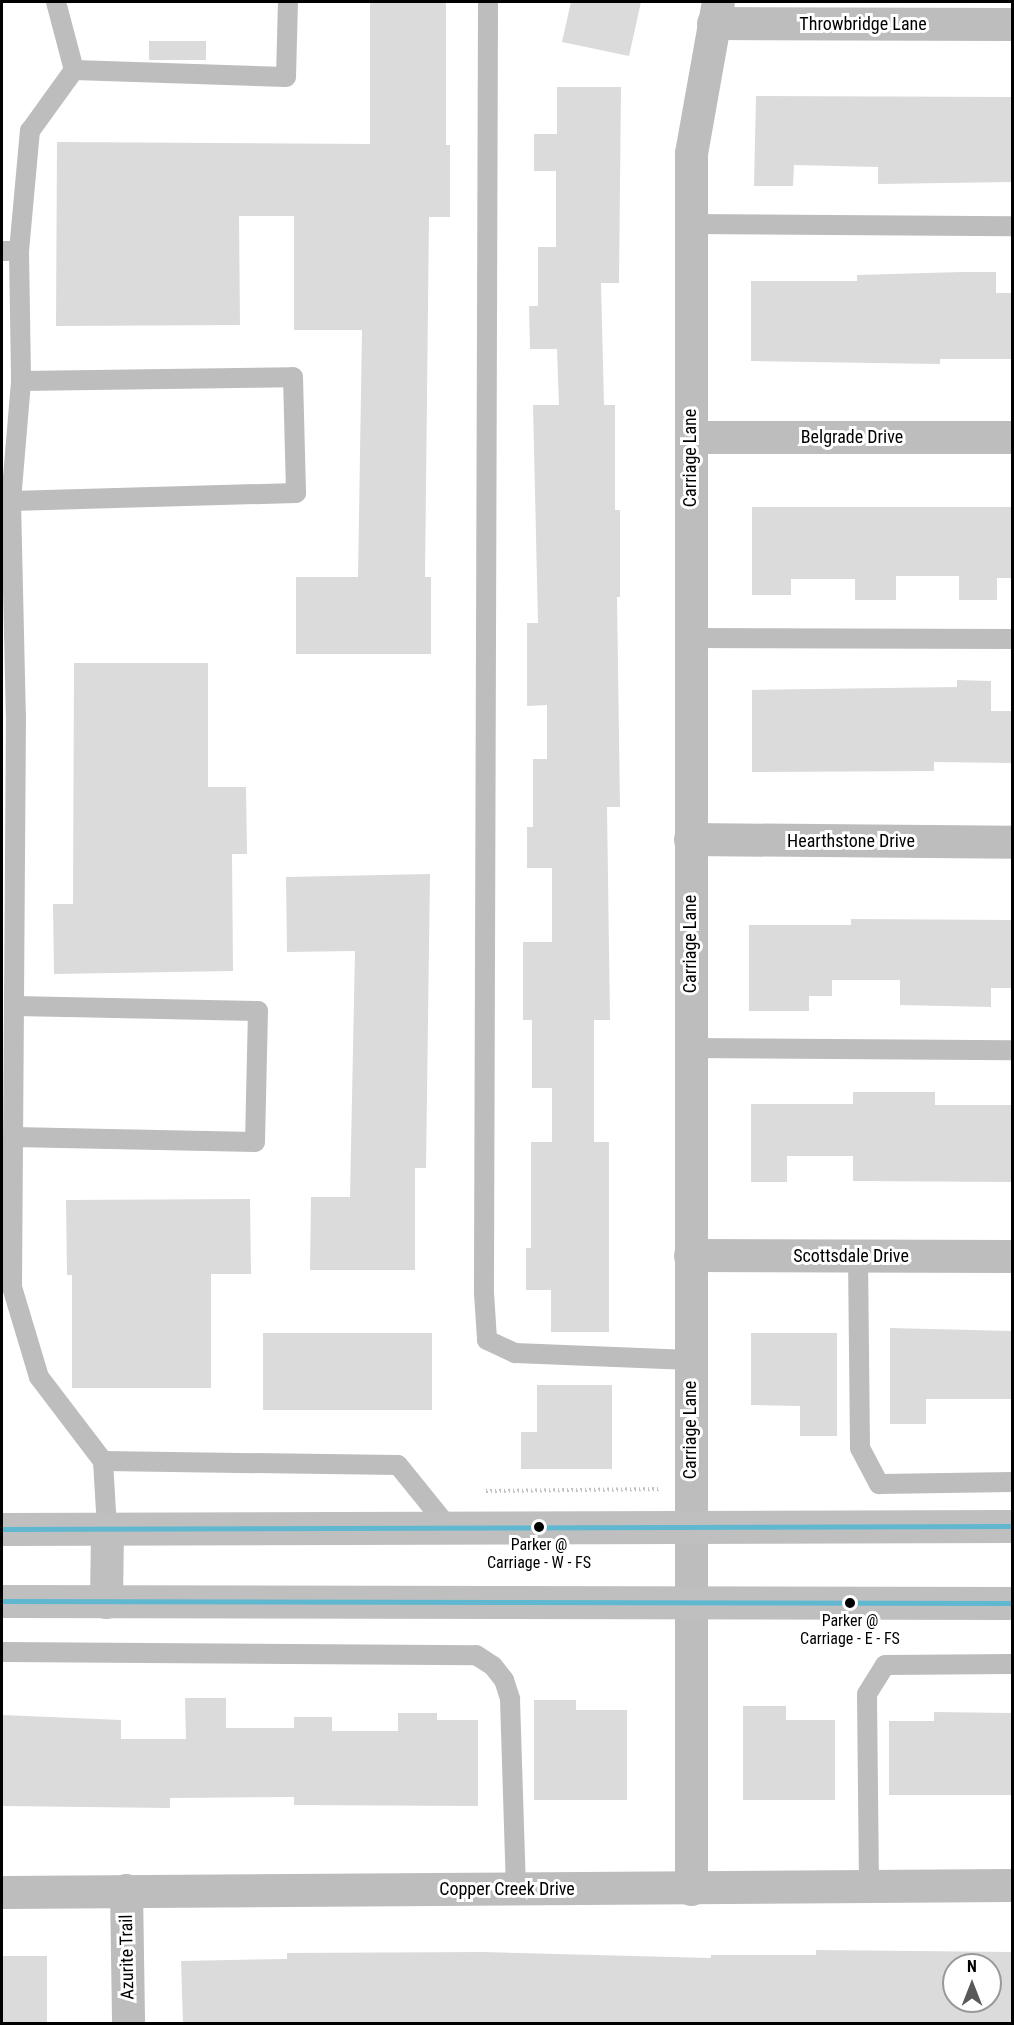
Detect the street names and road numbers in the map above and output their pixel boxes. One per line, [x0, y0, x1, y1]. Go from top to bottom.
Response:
street label: Throwbridge Lane [799, 13, 927, 35]
street label: Carriage Lane [679, 409, 701, 507]
street label: Belgrade Drive [801, 426, 903, 448]
street label: Hearthstone Drive [787, 830, 915, 852]
street label: Carriage Lane [679, 895, 701, 993]
street label: Scottsdale Drive [793, 1245, 909, 1267]
street label: Carriage Lane [679, 1381, 701, 1479]
street label: Copper Creek Drive [439, 1878, 575, 1900]
street label: Azurite Trail [115, 1914, 139, 2000]

